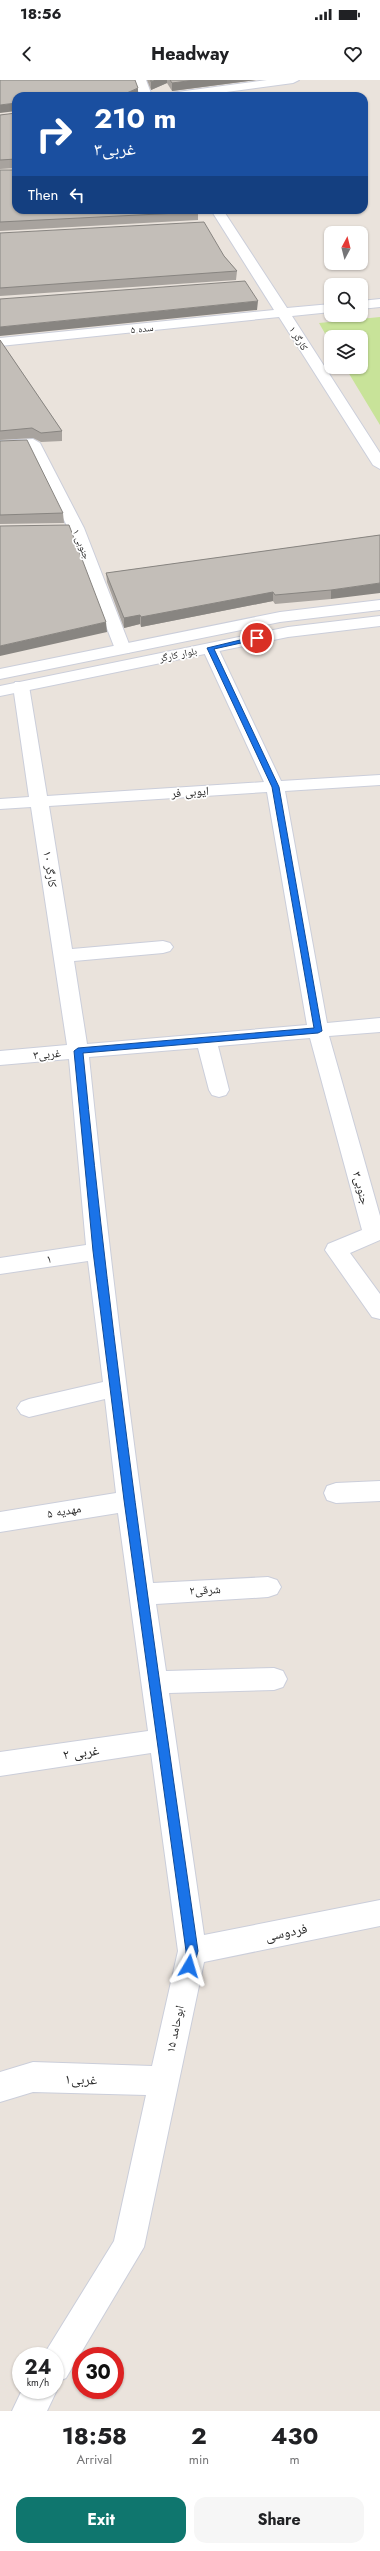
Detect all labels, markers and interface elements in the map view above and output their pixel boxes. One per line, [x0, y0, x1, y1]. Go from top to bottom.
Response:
text: 18:56 [20, 3, 62, 25]
text: Headway [151, 41, 229, 67]
icon: back [16, 43, 38, 65]
icon: heart [342, 43, 364, 65]
text: 210 m [94, 98, 177, 139]
icon: right [28, 108, 80, 160]
text: غربی۳ [94, 136, 136, 162]
text: Then [28, 184, 58, 206]
icon: left [66, 184, 88, 206]
north arrow [324, 226, 368, 270]
map controls [324, 226, 368, 374]
button: search [324, 278, 368, 322]
street label: سده ۵ [130, 320, 155, 337]
street label: کارگر ۱ [285, 323, 312, 353]
button: layers [324, 330, 368, 374]
street label: ۱ جنوبی [69, 527, 95, 562]
pin [240, 621, 274, 655]
icon: arrive [246, 627, 268, 649]
street label: بلوار کارگر [157, 643, 198, 666]
street label: ایوبی فر [170, 782, 210, 802]
street label: کارگر ۱۰ [38, 849, 62, 889]
street label: غربی۳ [32, 1044, 62, 1064]
street label: جنوبی۳ [348, 1169, 374, 1207]
street label: ۱ [45, 1250, 53, 1268]
street label: مهدیه ۵ [46, 1499, 82, 1523]
street label: شرقی۲ [189, 1580, 221, 1600]
street label: ۲ غربی [61, 1740, 101, 1764]
street label: فردوسی [263, 1918, 309, 1946]
position arrow [168, 1945, 210, 1987]
street label: ابوحامد ۱۵ [161, 2004, 189, 2054]
street label: غربی۱ [64, 2068, 98, 2090]
speed limit sign: 30 [72, 2347, 124, 2399]
text: 24 [24, 2353, 52, 2382]
text: km/h [27, 2375, 49, 2390]
text: 18:58 [62, 2418, 127, 2453]
text: 2 [191, 2418, 207, 2453]
text: 430 [271, 2418, 318, 2453]
text: Arrival [76, 2450, 112, 2469]
text: min [189, 2450, 209, 2469]
text: m [290, 2450, 300, 2469]
button: Exit [16, 2497, 186, 2543]
button: Share [194, 2497, 364, 2543]

